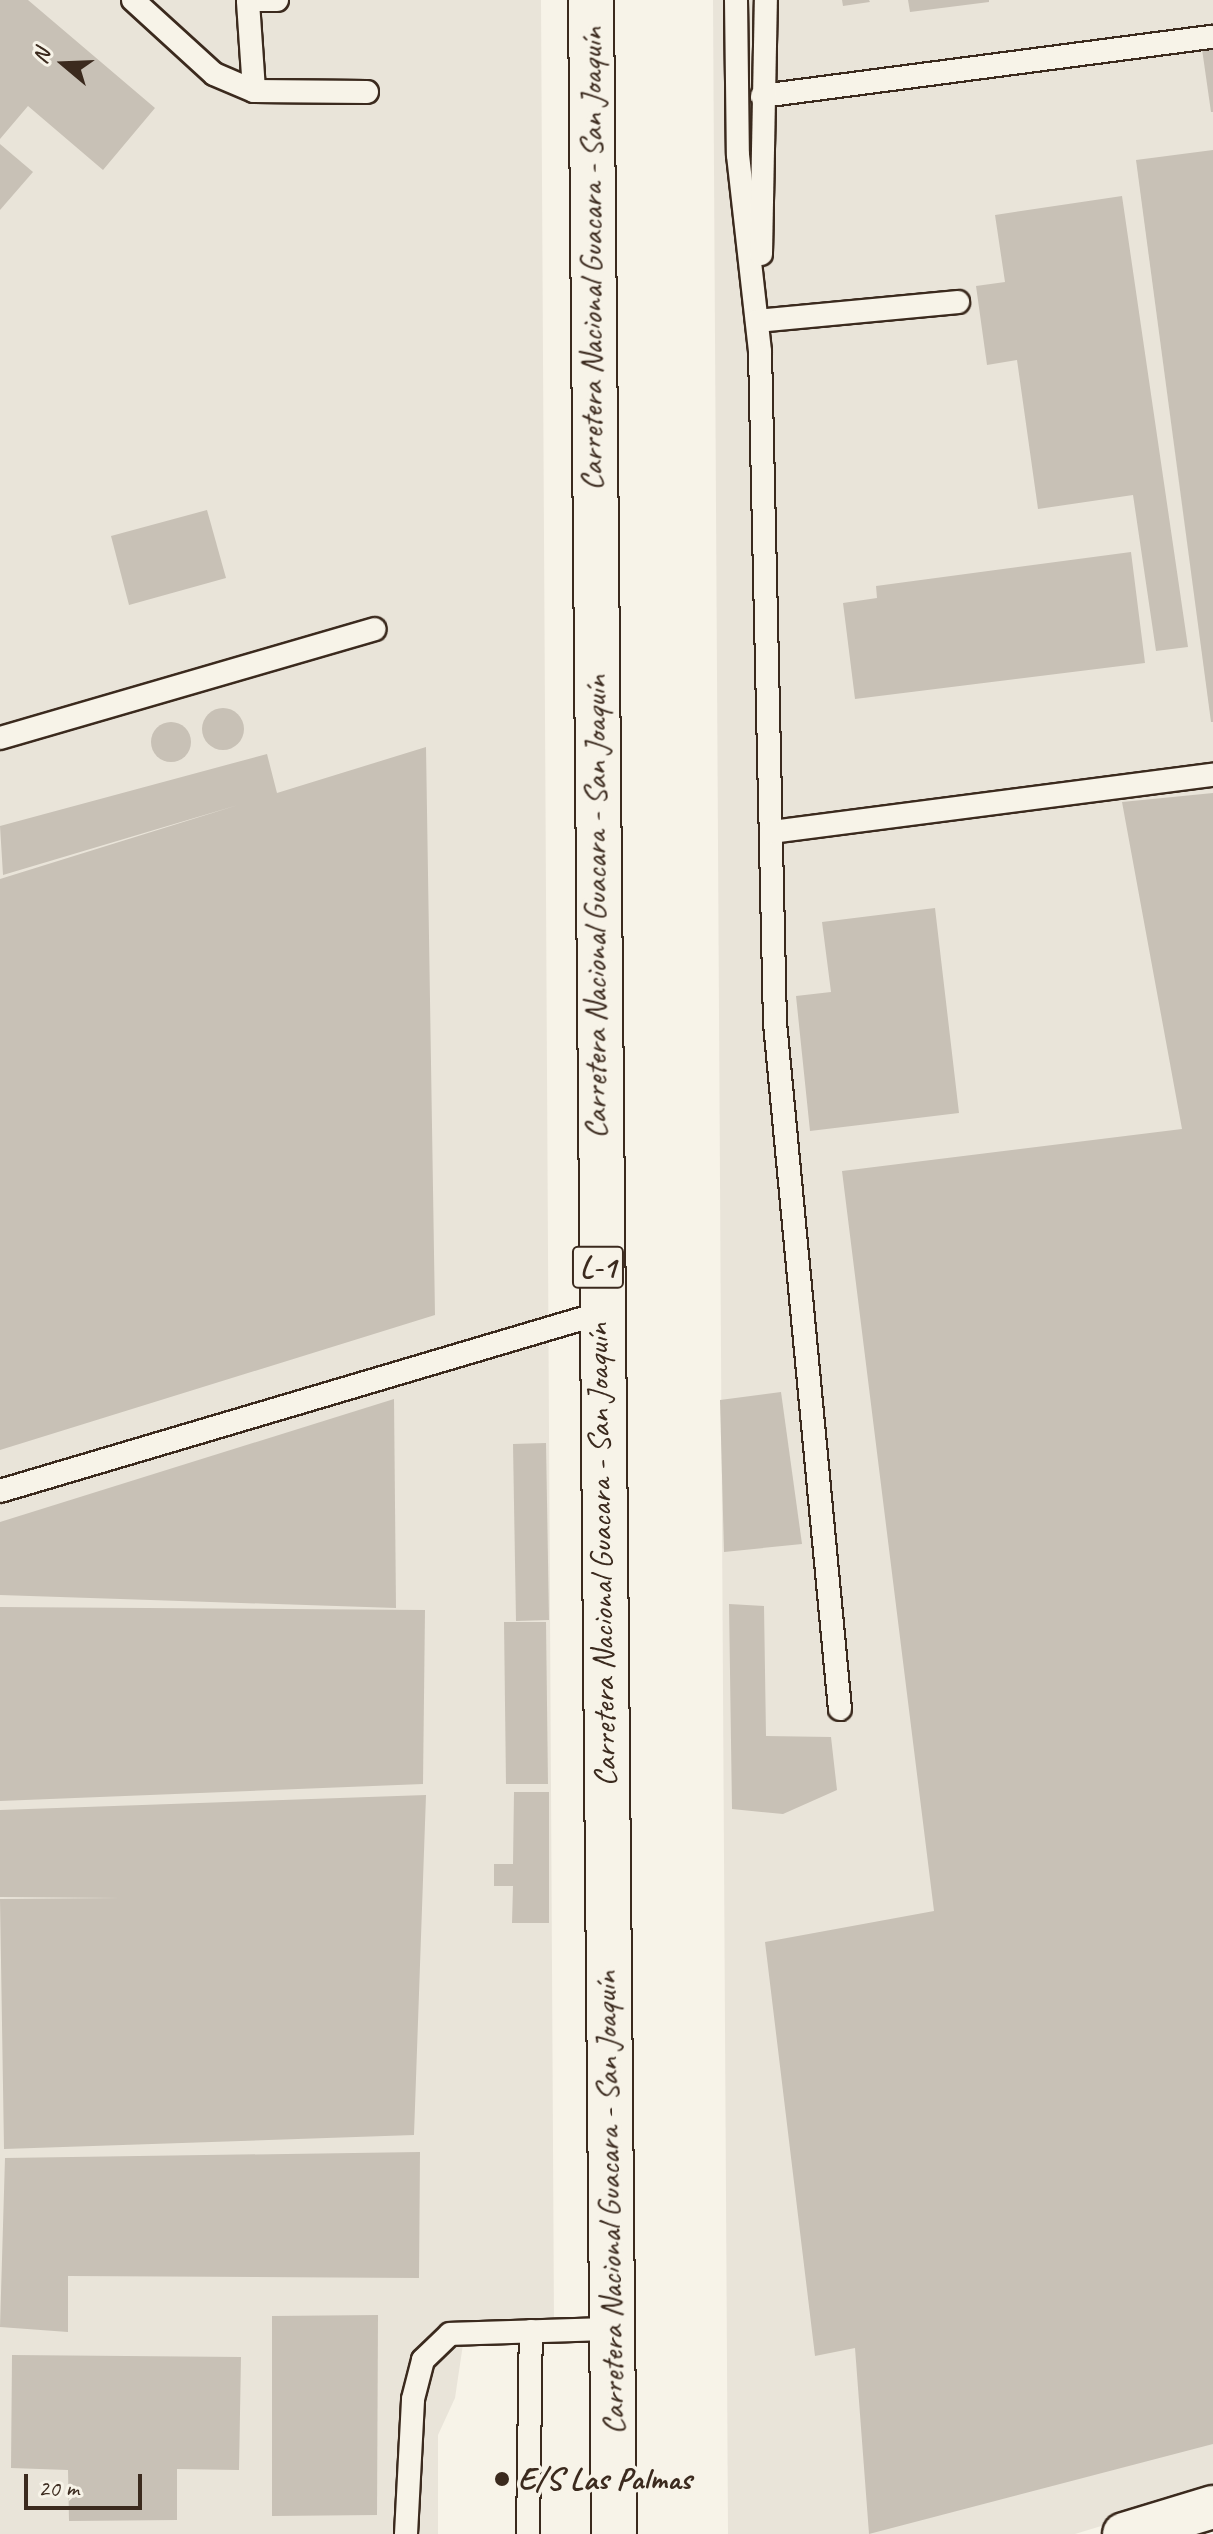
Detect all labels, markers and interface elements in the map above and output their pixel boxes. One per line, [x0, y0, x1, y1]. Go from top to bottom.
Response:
north arrow [24, 24, 104, 104]
street label: Carretera Nacional Guacara - San Joaquín [573, 26, 611, 492]
text: N [26, 45, 57, 67]
street label: Carretera Nacional Guacara - San Joaquín [577, 674, 615, 1140]
road number: L-1 [570, 1241, 626, 1293]
street label: Carretera Nacional Guacara - San Joaquín [579, 1322, 625, 1788]
street label: Carretera Nacional Guacara - San Joaquín [587, 1970, 633, 2436]
scale bar [28, 2458, 146, 2508]
place label: E/S Las Palmas [518, 2460, 694, 2498]
marker: E/S Las Palmas [493, 2470, 511, 2488]
text: 20 m [38, 2473, 79, 2503]

